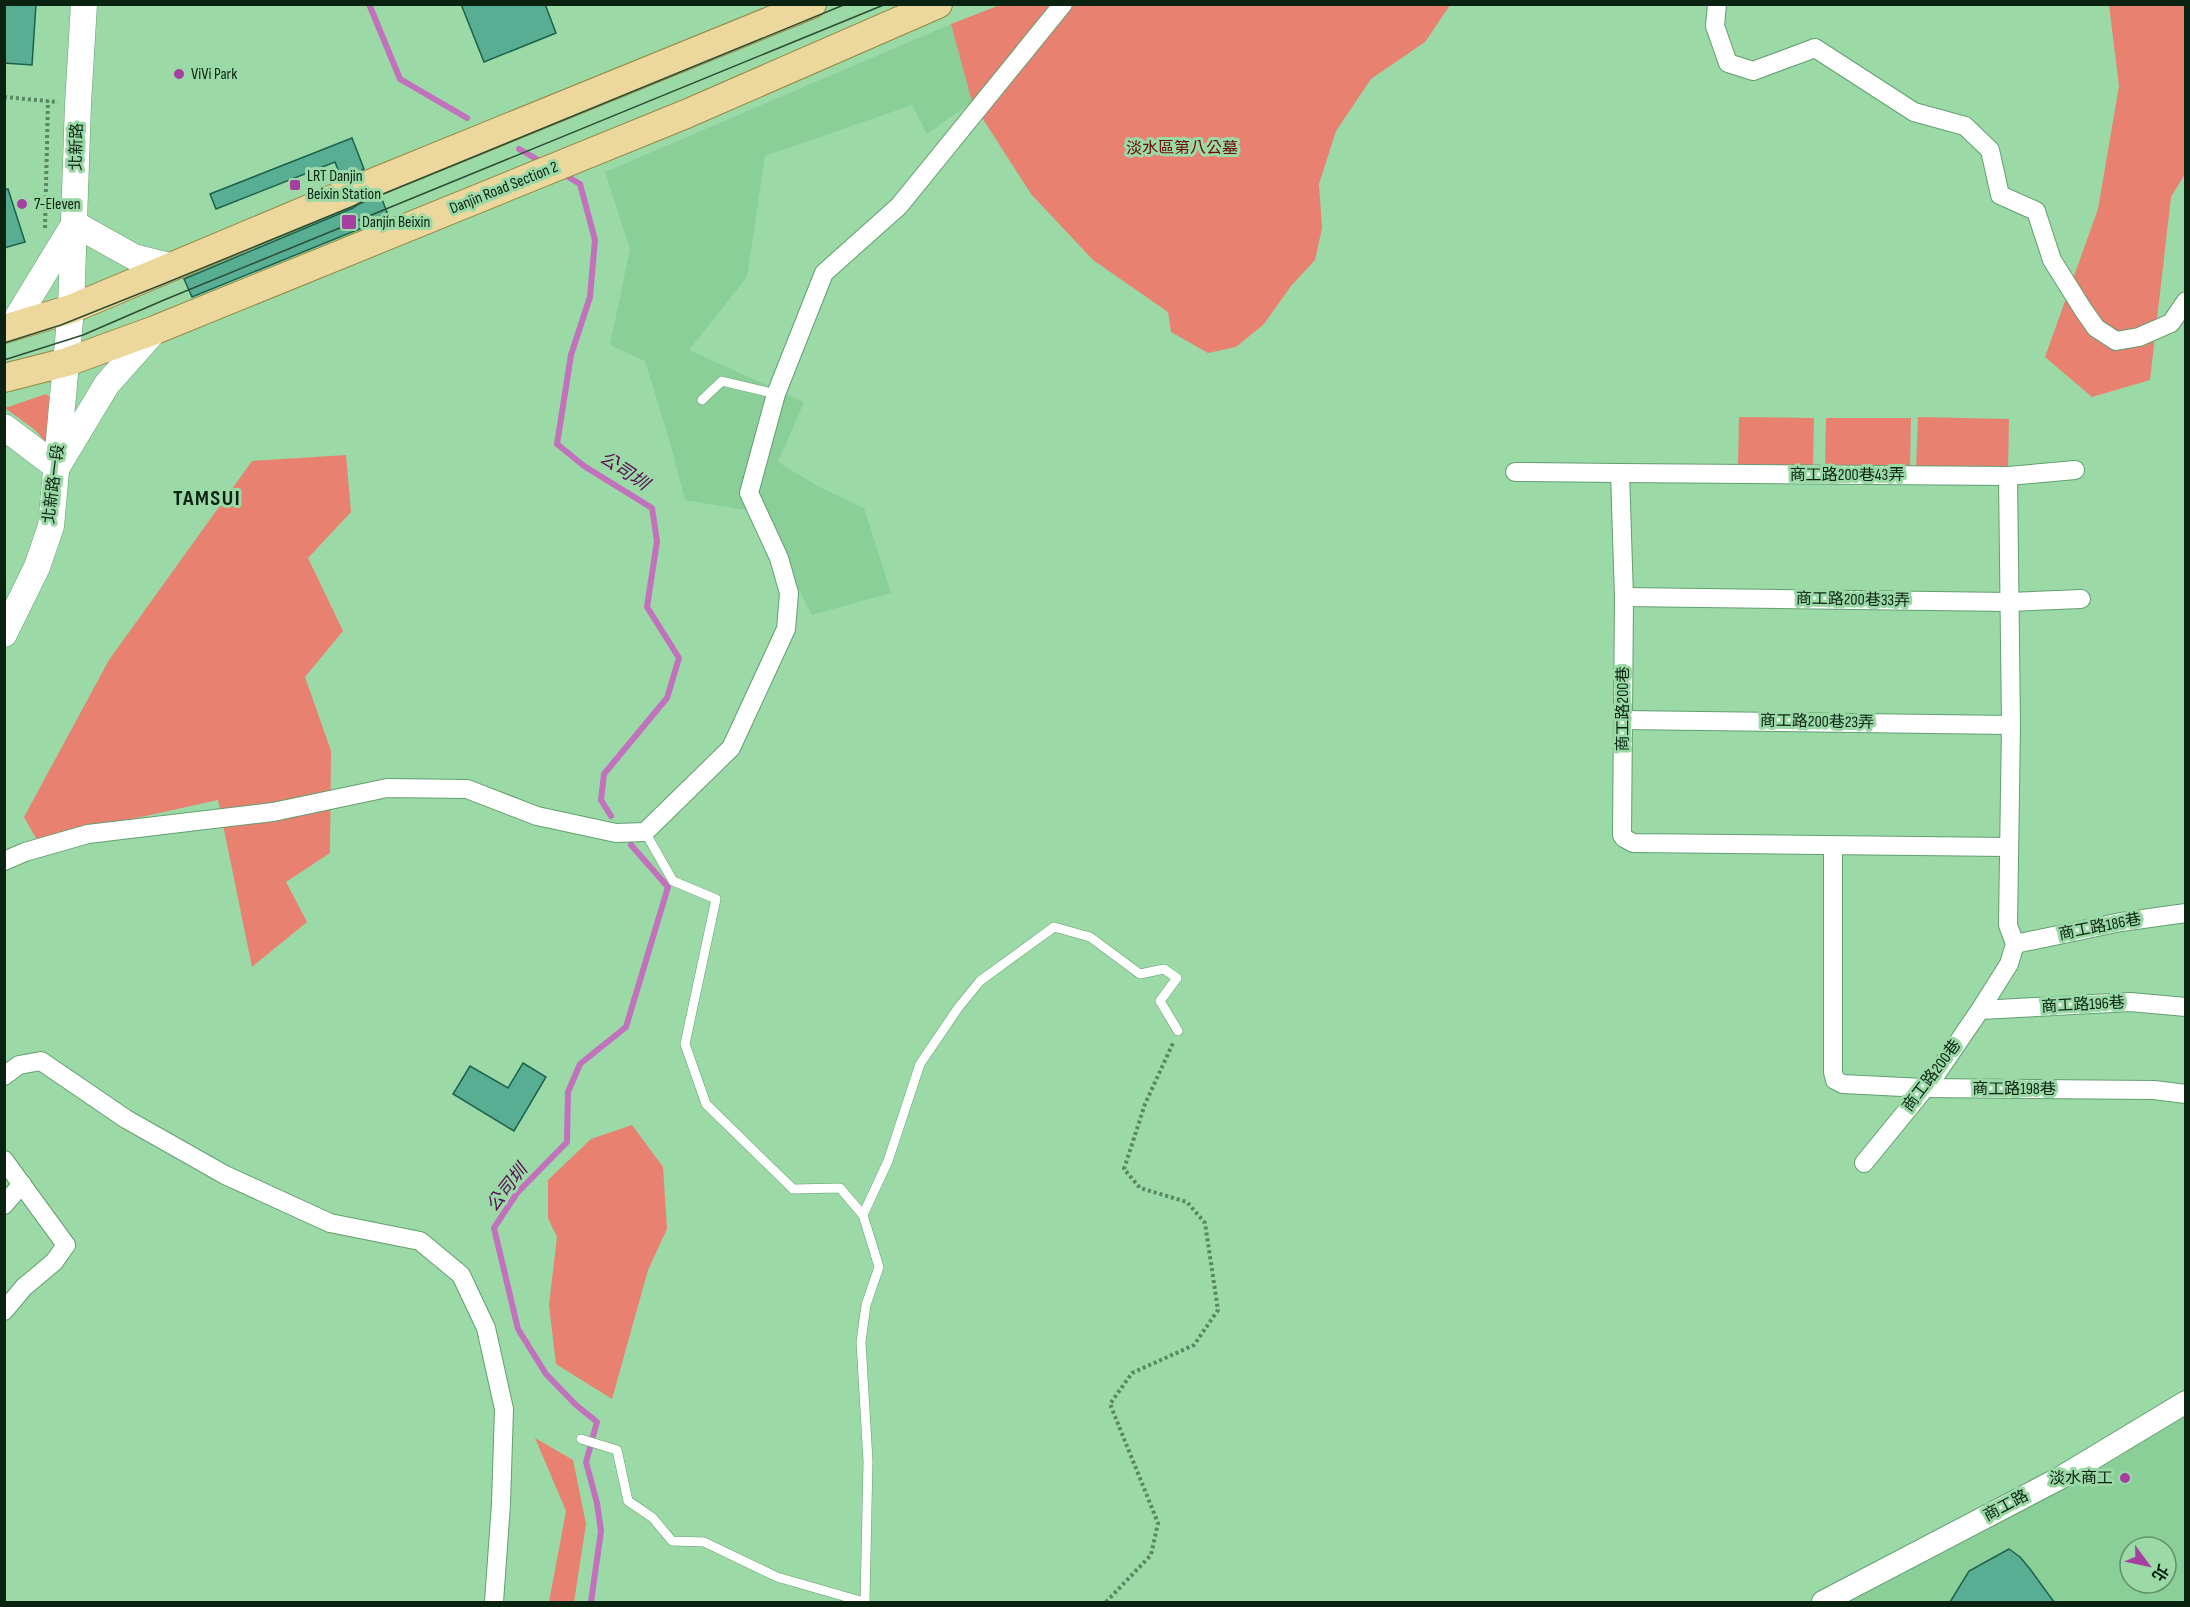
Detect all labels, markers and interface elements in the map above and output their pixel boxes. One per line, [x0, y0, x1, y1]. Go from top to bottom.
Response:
place label: ViVi Park [191, 65, 237, 84]
marker: ViVi Park [172, 67, 186, 81]
street label: 北新路 [67, 123, 87, 171]
park label: 淡水區第八公墓 [1126, 139, 1238, 158]
street label: Danjin Road Section 2 [447, 158, 561, 218]
place label: LRT Danjin Beixin Station [307, 167, 381, 204]
marker: LRT Danjin Beixin Station [288, 178, 302, 192]
place label: 7-Eleven [34, 195, 81, 214]
marker: 7-Eleven [15, 197, 29, 211]
marker: Danjin Beixin [340, 213, 358, 231]
place label: Danjin Beixin [362, 213, 430, 232]
street label: 北新路一段 [40, 443, 68, 525]
water label: 公司圳 [596, 447, 655, 496]
street label: 商工路200巷43弄 [1790, 466, 1904, 485]
district label: TAMSUI [173, 485, 241, 512]
street label: 商工路200巷33弄 [1796, 590, 1910, 610]
street label: 商工路200巷 [1614, 667, 1633, 751]
street label: 商工路200巷23弄 [1760, 712, 1874, 732]
street label: 商工路186巷 [2057, 910, 2143, 944]
street label: 商工路196巷 [2041, 993, 2125, 1017]
street label: 商工路200巷 [1899, 1036, 1965, 1116]
street label: 商工路198巷 [1972, 1080, 2056, 1099]
water label: 公司圳 [482, 1158, 534, 1216]
place label: 淡水商工 [2049, 1469, 2113, 1488]
marker: 淡水商工 [2118, 1471, 2132, 1485]
street label: 商工路 [1980, 1486, 2032, 1526]
north arrow [2118, 1535, 2178, 1595]
text: 北 [2147, 1560, 2172, 1584]

